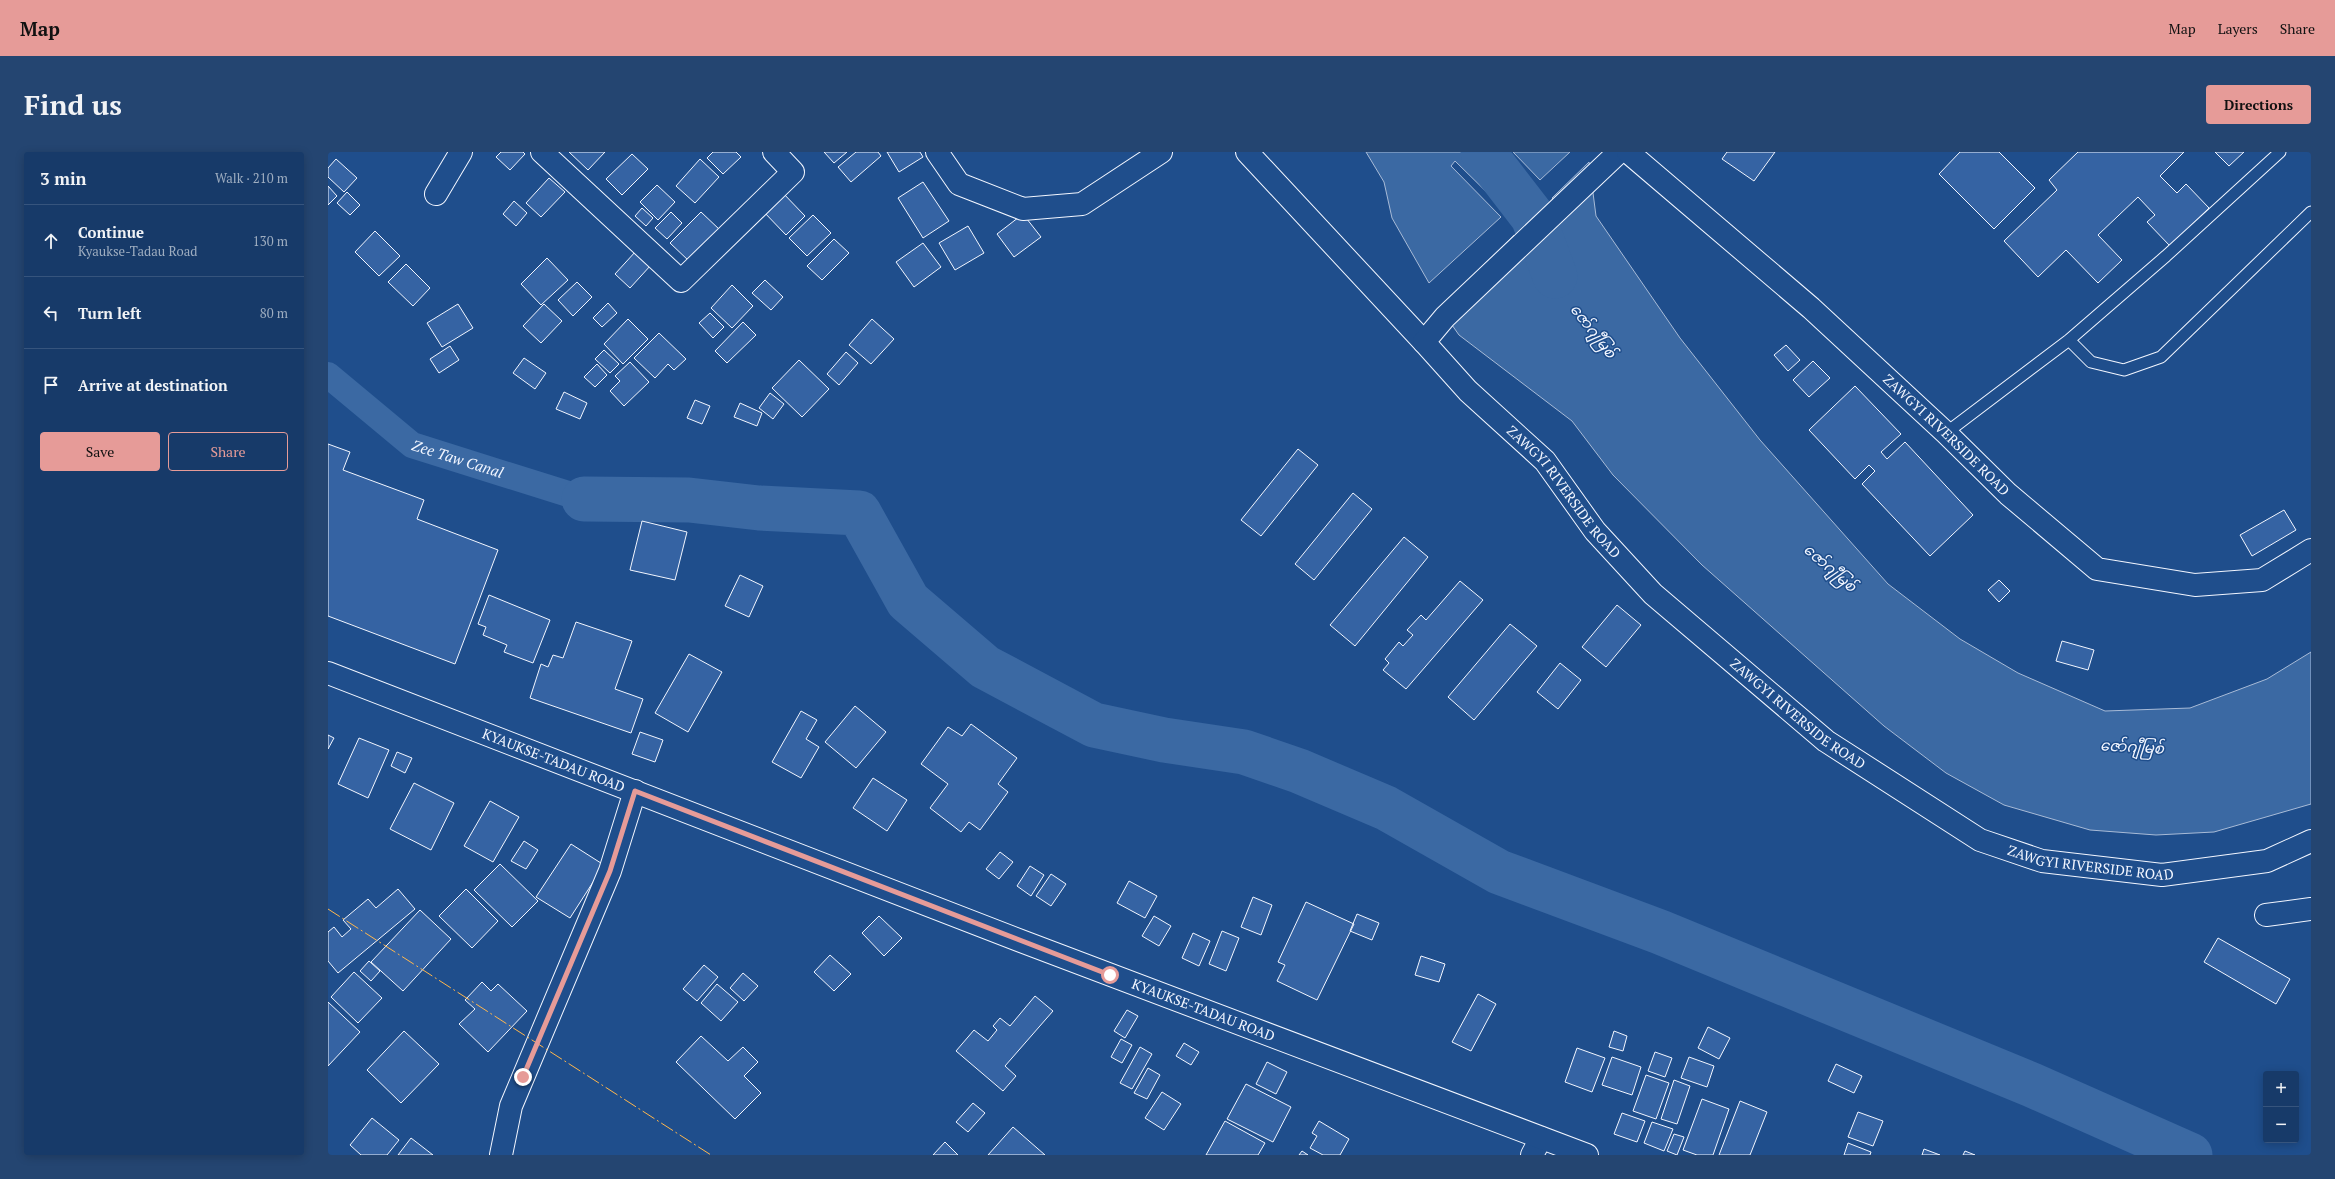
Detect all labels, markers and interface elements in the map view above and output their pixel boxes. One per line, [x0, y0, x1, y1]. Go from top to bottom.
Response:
text: Map [20, 16, 60, 41]
text: Map [2169, 19, 2196, 38]
text: Layers [2218, 19, 2258, 38]
text: Share [2280, 19, 2315, 38]
button: Directions [2206, 85, 2311, 124]
text: Find us [24, 86, 122, 123]
text: 3 min [40, 167, 87, 190]
text: Walk · 210 m [215, 169, 288, 187]
text: Continue [78, 222, 144, 242]
icon: ahead [40, 230, 62, 252]
text: 130 m [253, 232, 288, 250]
text: Kyaukse-Tadau Road [78, 242, 197, 260]
water label: ဇော်ဂျီမြစ် [1564, 299, 1622, 365]
icon: left [40, 302, 62, 324]
text: Turn left [78, 303, 142, 323]
text: 80 m [260, 304, 288, 322]
street label: ZAWGYI RIVERSIDE ROAD [1879, 370, 2014, 500]
icon: arrive [40, 374, 62, 396]
text: Arrive at destination [78, 375, 228, 395]
street label: ZAWGYI RIVERSIDE ROAD [1503, 421, 1625, 562]
button: Save [40, 432, 160, 471]
button: Share [168, 432, 288, 471]
water label: Zee Taw Canal [410, 435, 507, 482]
water label: ဇော်ဂျီမြစ် [1798, 539, 1862, 599]
street label: ZAWGYI RIVERSIDE ROAD [1726, 654, 1869, 773]
street label: KYAUKSE-TADAU ROAD [480, 724, 628, 796]
water label: ဇော်ဂျီမြစ် [2099, 734, 2166, 761]
street label: ZAWGYI RIVERSIDE ROAD [2005, 840, 2175, 884]
route start [1101, 966, 1119, 984]
street label: KYAUKSE-TADAU ROAD [1129, 974, 1278, 1045]
route end [514, 1068, 532, 1086]
map controls [2263, 1071, 2299, 1143]
button: + [2263, 1071, 2299, 1107]
button: − [2263, 1107, 2299, 1143]

